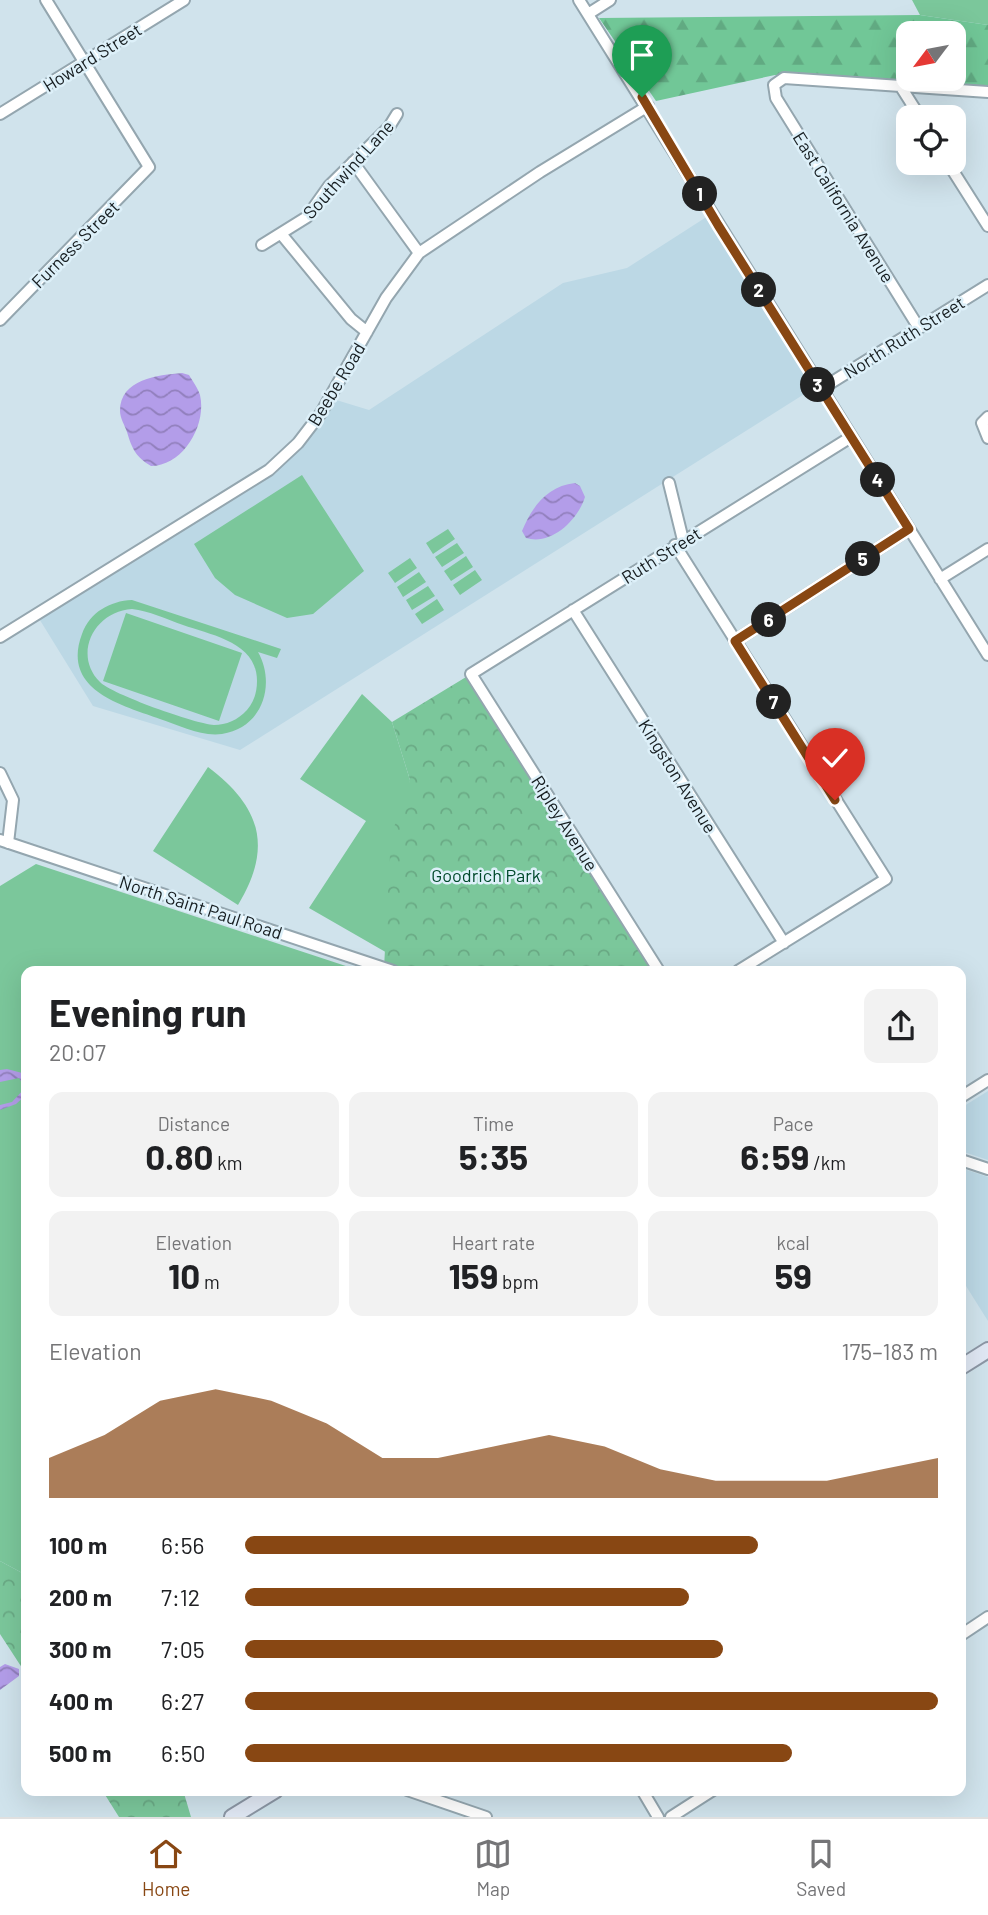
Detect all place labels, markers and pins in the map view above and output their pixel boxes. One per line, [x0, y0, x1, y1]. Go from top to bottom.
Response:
pin [612, 25, 672, 97]
pin: 1 [682, 176, 718, 212]
pin: 2 [742, 272, 776, 308]
pin: 3 [800, 368, 836, 402]
pin: 4 [860, 462, 896, 498]
pin: 5 [846, 542, 880, 576]
pin: 6 [752, 602, 786, 638]
pin: 7 [756, 684, 792, 720]
pin [805, 728, 865, 800]

